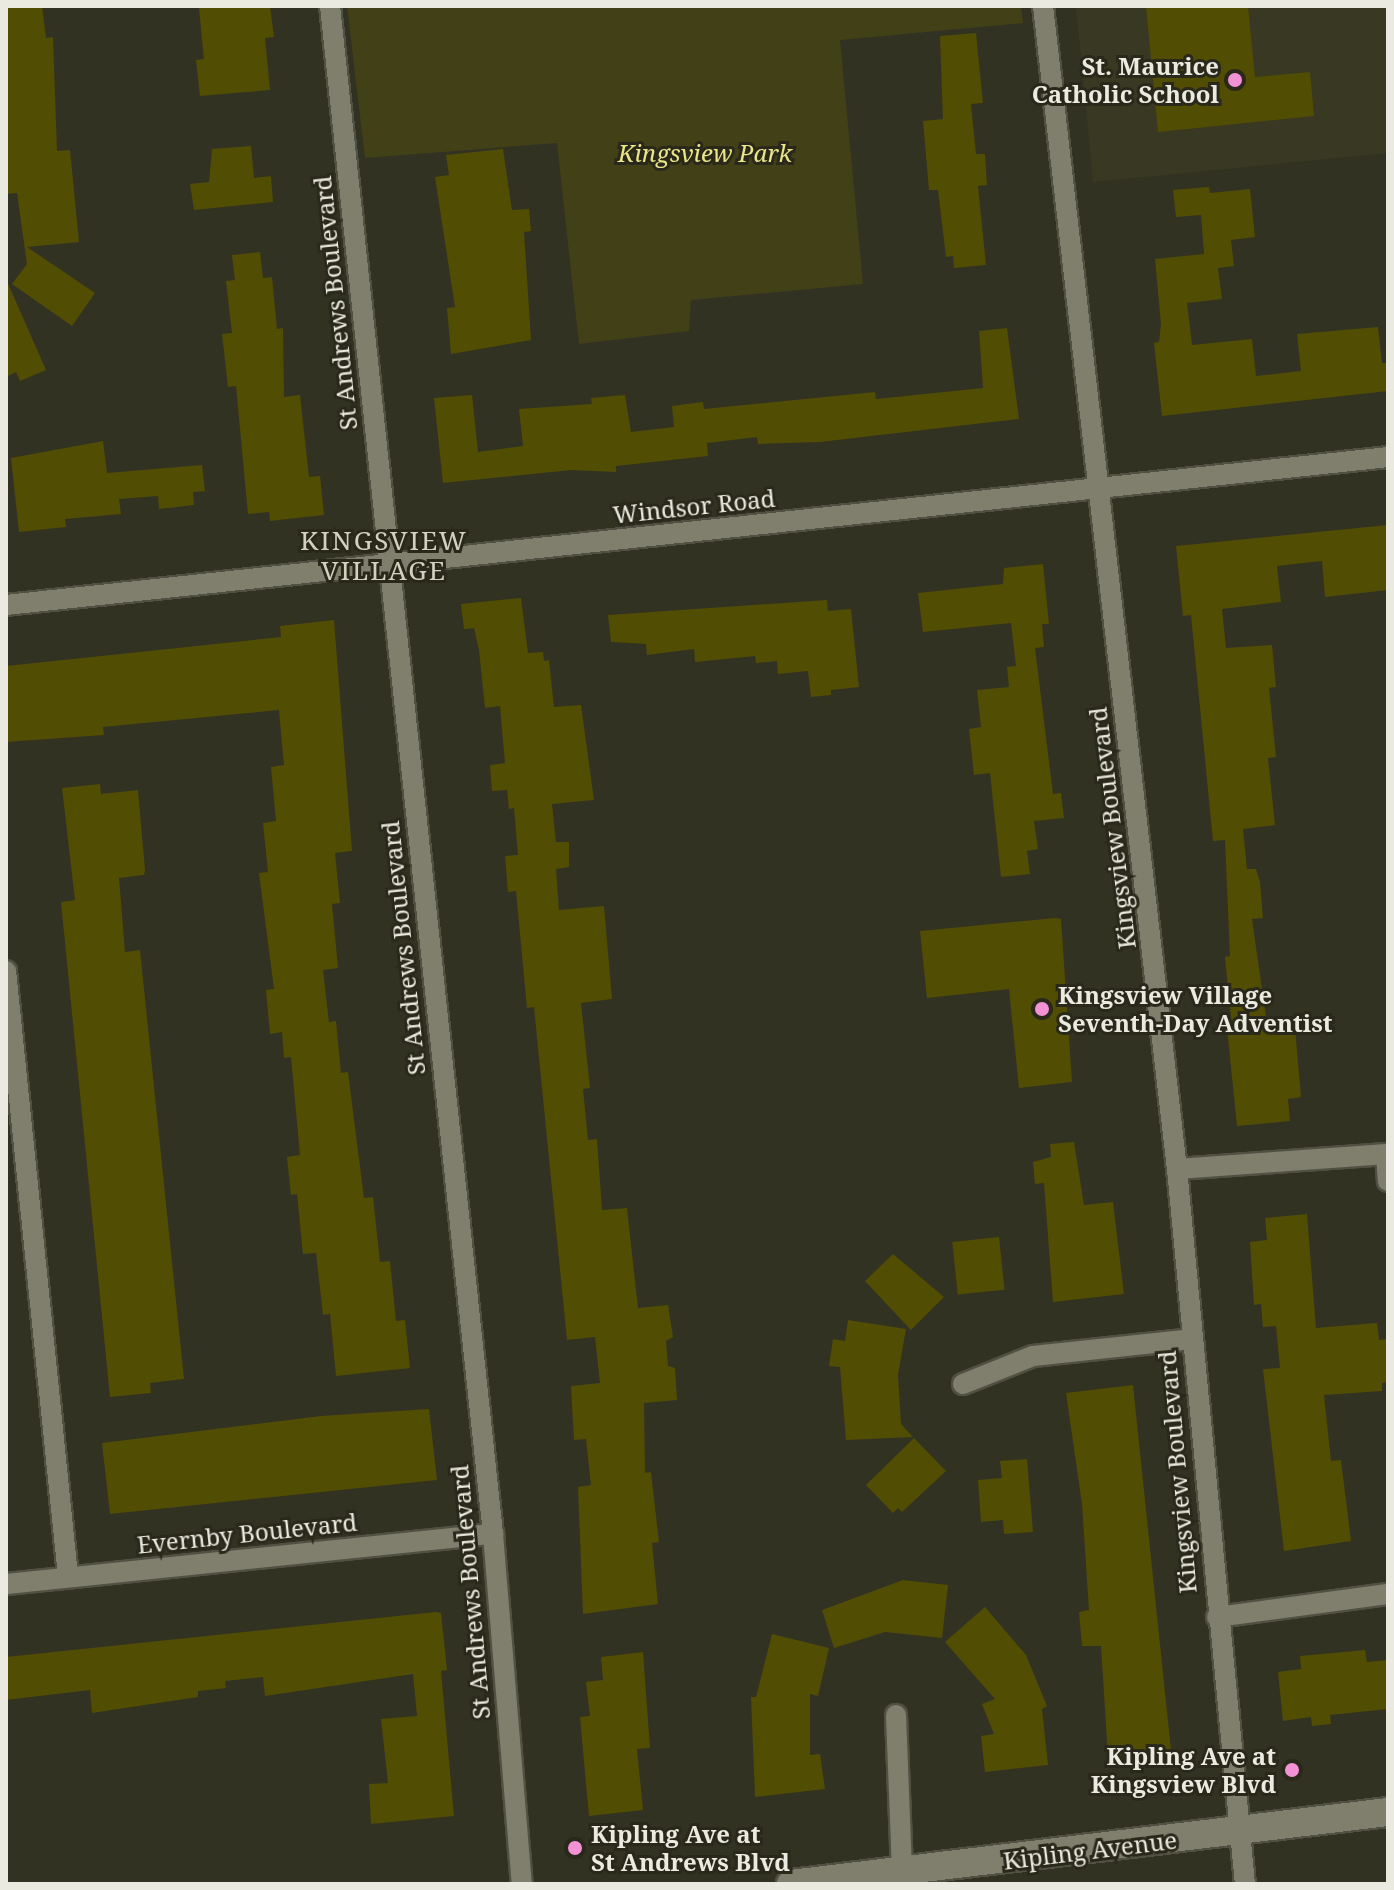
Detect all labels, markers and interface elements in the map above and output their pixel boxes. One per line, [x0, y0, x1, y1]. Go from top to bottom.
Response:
place label: St. Maurice Catholic School [1032, 52, 1219, 108]
marker: St. Maurice Catholic School [1226, 71, 1244, 89]
park label: Kingsview Park [618, 139, 792, 167]
street label: St Andrews Boulevard [307, 175, 363, 431]
street label: Windsor Road [611, 483, 777, 529]
district label: KINGSVIEW VILLAGE [300, 525, 468, 586]
street label: Kingsview Boulevard [1083, 705, 1141, 951]
street label: St Andrews Boulevard [375, 820, 431, 1076]
place label: Kingsview Village Seventh-Day Adventist [1058, 981, 1332, 1037]
marker: Kingsview Village Seventh-Day Adventist [1033, 1000, 1051, 1018]
street label: Kingsview Boulevard [1152, 1349, 1202, 1595]
street label: St Andrews Boulevard [445, 1464, 495, 1720]
street label: Evernby Boulevard [136, 1507, 358, 1559]
place label: Kipling Ave at Kingsview Blvd [1091, 1742, 1276, 1798]
marker: Kipling Ave at Kingsview Blvd [1283, 1761, 1301, 1779]
place label: Kipling Ave at St Andrews Blvd [591, 1820, 790, 1876]
street label: Kipling Avenue [1002, 1825, 1178, 1875]
marker: Kipling Ave at St Andrews Blvd [566, 1839, 584, 1857]

